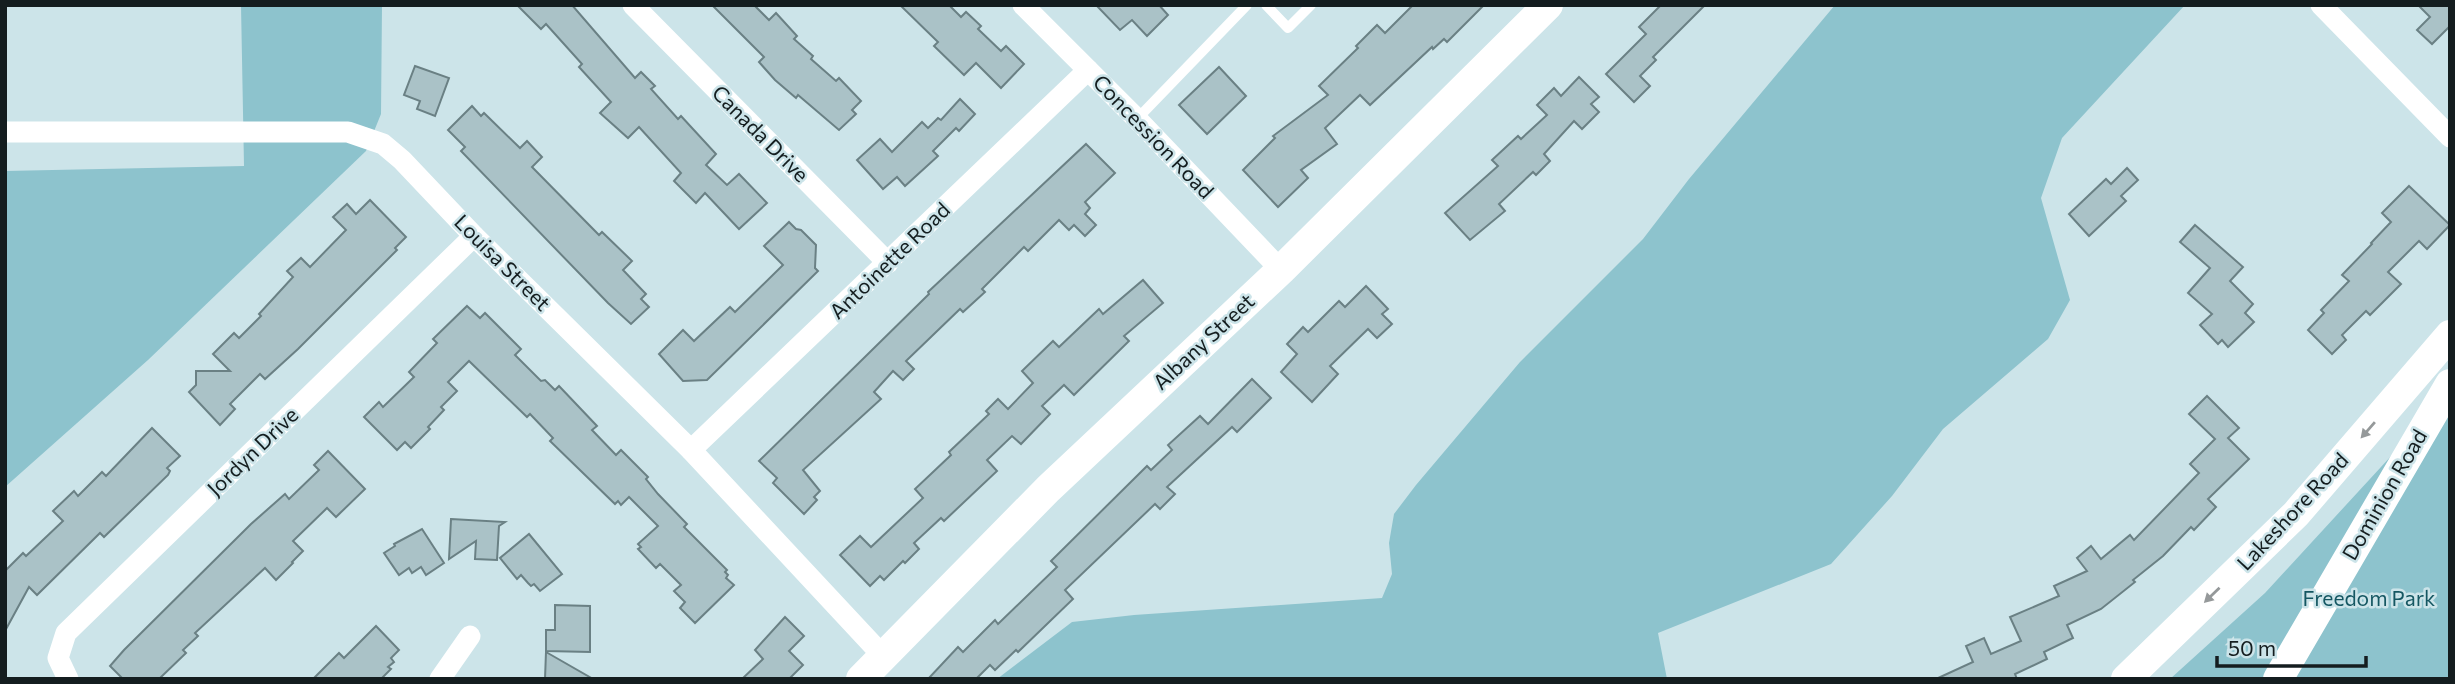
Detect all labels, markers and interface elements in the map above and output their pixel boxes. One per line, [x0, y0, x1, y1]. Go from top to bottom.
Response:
street label: Concession Road [1089, 69, 1220, 203]
street label: Canada Drive [708, 79, 815, 186]
street label: Antoinette Road [824, 196, 954, 323]
street label: Louisa Street [450, 209, 556, 315]
street label: Albany Street [1147, 288, 1259, 394]
street label: Jordyn Drive [201, 401, 303, 500]
one-way arrow [2360, 421, 2376, 439]
street label: Dominion Road [2336, 424, 2431, 564]
street label: Lakeshore Road [2231, 447, 2353, 575]
park label: Freedom Park [2303, 585, 2435, 610]
one-way arrow [2204, 587, 2221, 603]
scale bar [2217, 624, 2366, 668]
text: 50 m [2228, 635, 2276, 660]

